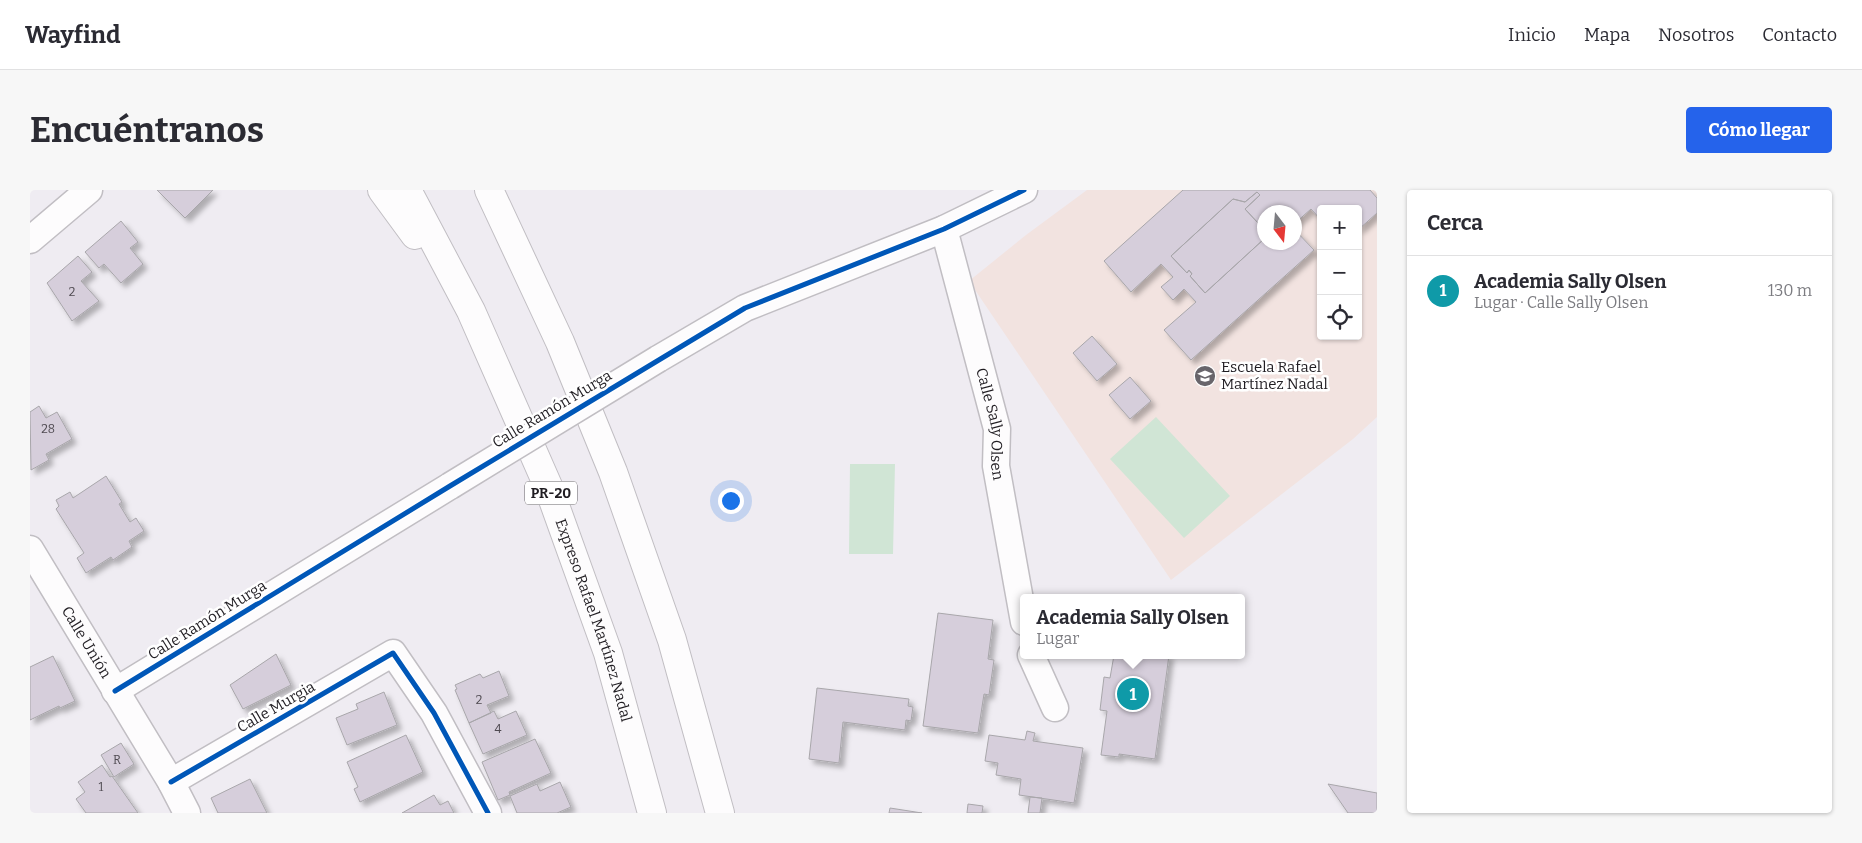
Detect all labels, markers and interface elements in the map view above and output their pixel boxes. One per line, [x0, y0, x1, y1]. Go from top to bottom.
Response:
text: Wayfind [25, 21, 121, 49]
text: Inicio [1508, 24, 1556, 46]
text: Mapa [1584, 24, 1630, 46]
text: Nosotros [1658, 24, 1734, 46]
text: Contacto [1762, 24, 1837, 46]
button: Cómo llegar [1686, 107, 1832, 153]
text: Encuéntranos [30, 109, 264, 151]
north arrow [1257, 205, 1302, 250]
map controls [1317, 205, 1362, 340]
button: + [1317, 205, 1362, 250]
text: Cerca [1427, 210, 1483, 236]
button: − [1317, 250, 1362, 295]
text: Academia Sally Olsen [1474, 270, 1666, 293]
text: 1 [1440, 281, 1446, 300]
text: 130 m [1768, 281, 1812, 300]
house number: 2 [69, 285, 75, 299]
text: Lugar · Calle Sally Olsen [1474, 293, 1648, 312]
button: locate [1317, 295, 1362, 340]
place label: Escuela Rafael Martínez Nadal [1221, 358, 1328, 393]
school or university icon: Escuela Rafael Martínez Nadal [1193, 364, 1217, 388]
street label: Calle Ramón Murga [489, 366, 615, 452]
street label: Calle Sally Olsen [972, 366, 1007, 482]
house number: 28 [41, 422, 55, 436]
road number: PR-20 [525, 482, 577, 504]
your location [718, 488, 744, 514]
street label: Expreso Rafael Martínez Nadal [552, 516, 635, 724]
street label: Calle Ramón Murga [145, 576, 269, 664]
popup [1020, 594, 1245, 659]
street label: Calle Unión [58, 603, 115, 682]
text: Academia Sally Olsen [1036, 606, 1229, 629]
text: Lugar [1036, 629, 1079, 648]
pin: 1 [1117, 675, 1149, 713]
street label: Calle Murgia [234, 677, 318, 737]
house number: 2 [476, 693, 482, 707]
house number: 4 [494, 722, 502, 736]
house number: R [113, 753, 121, 767]
house number: 1 [99, 780, 104, 794]

